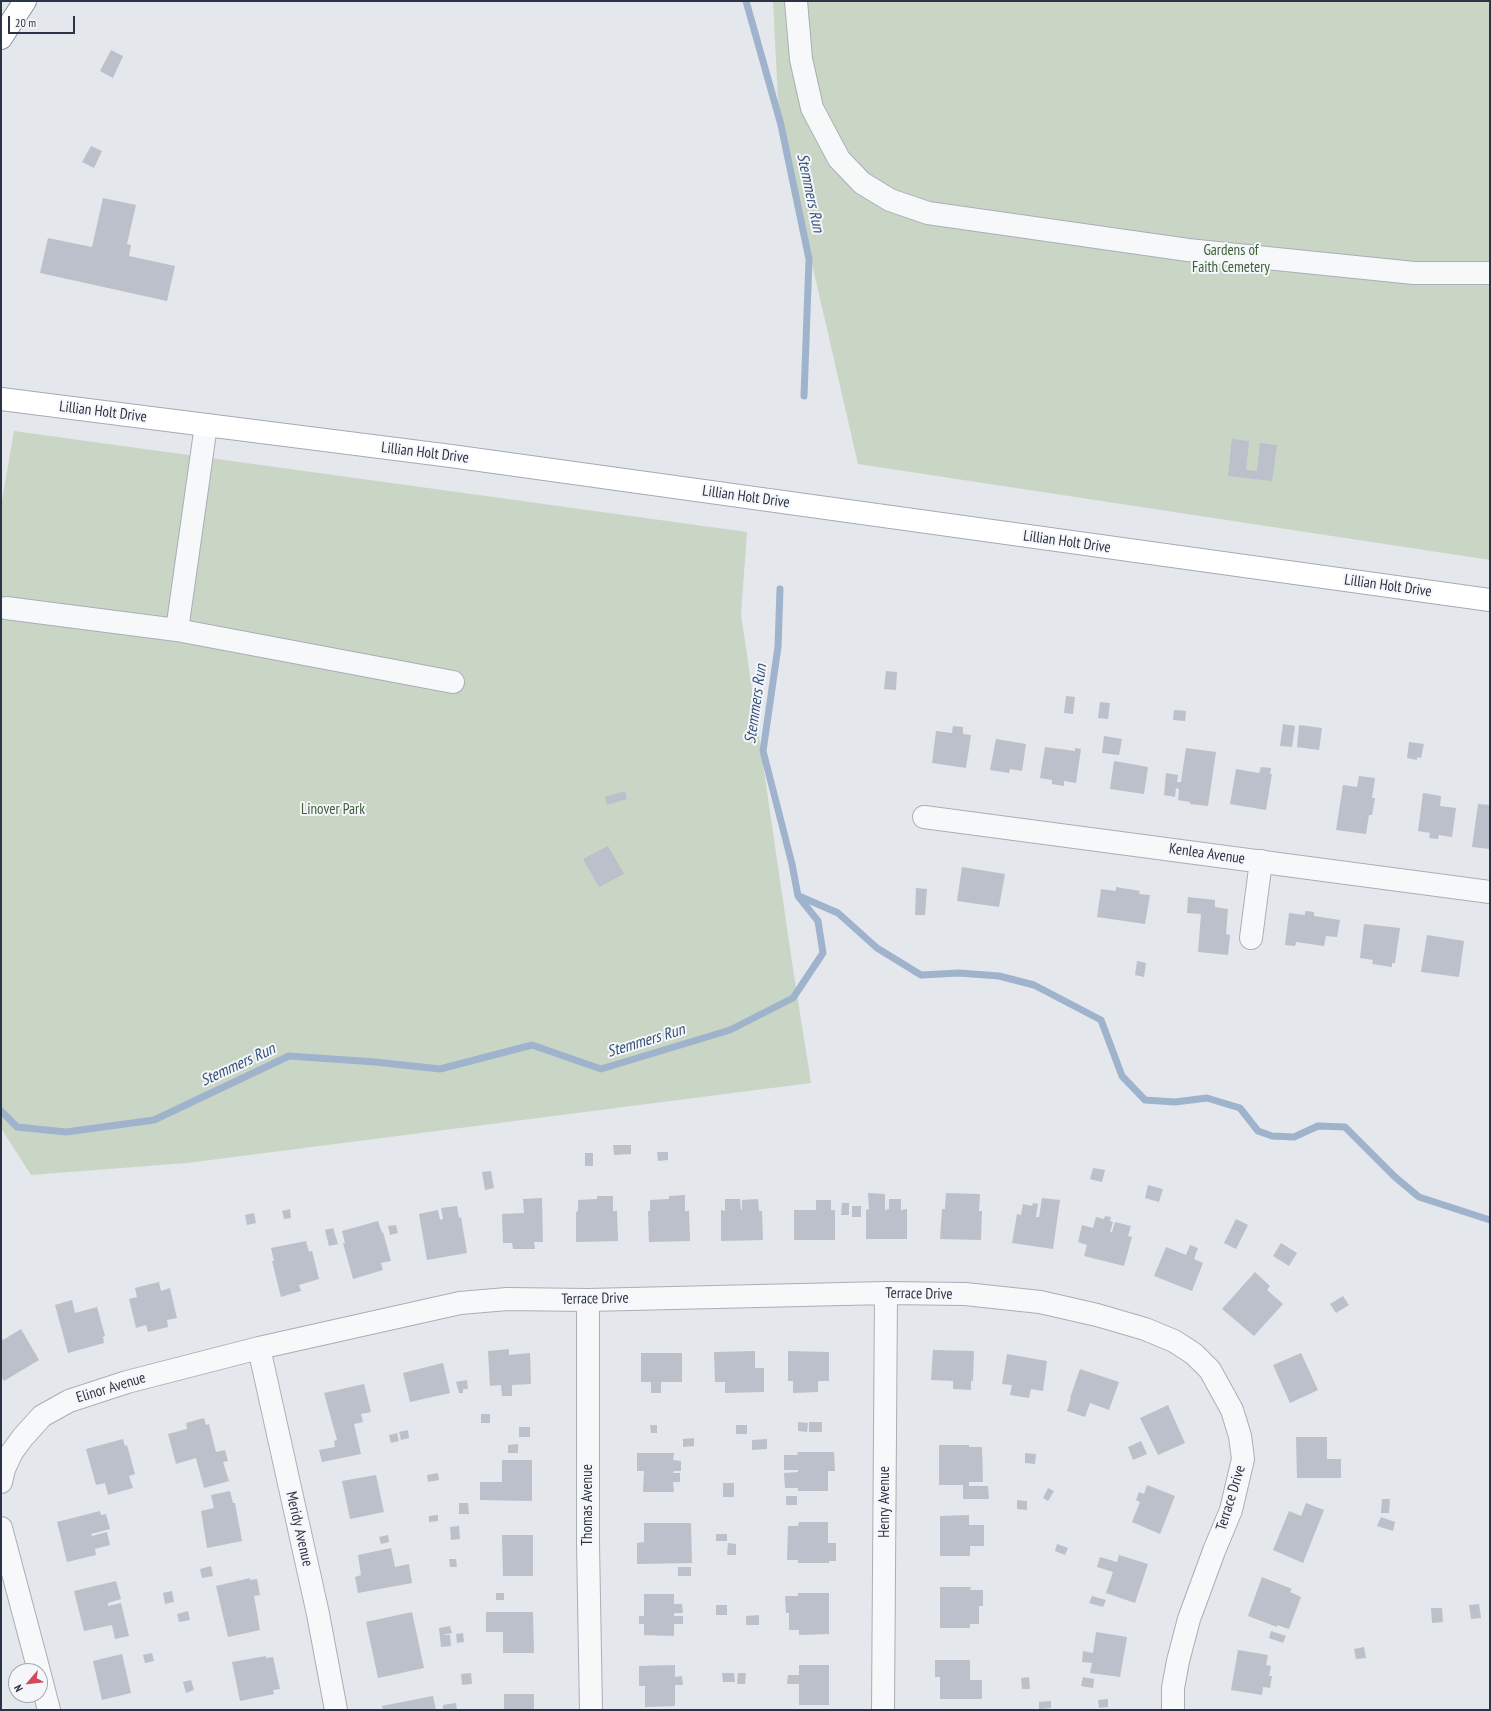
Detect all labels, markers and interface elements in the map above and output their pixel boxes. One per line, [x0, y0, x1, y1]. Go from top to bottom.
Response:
scale bar [10, 8, 77, 34]
text: 20 m [15, 15, 36, 30]
water label: Stemmers Run [792, 152, 828, 234]
park label: Gardens of Faith Cemetery [1192, 242, 1270, 277]
street label: Lillian Holt Drive [58, 398, 148, 426]
street label: Lillian Holt Drive [380, 439, 470, 467]
street label: Lillian Holt Drive [701, 482, 791, 512]
street label: Lillian Holt Drive [1022, 527, 1112, 557]
street label: Lillian Holt Drive [1343, 571, 1433, 601]
water label: Stemmers Run [741, 663, 771, 745]
park label: Linover Park [301, 801, 365, 819]
street label: Kenlea Avenue [1168, 840, 1246, 868]
water label: Stemmers Run [605, 1020, 687, 1062]
water label: Stemmers Run [198, 1039, 278, 1091]
street label: Terrace Drive [885, 1284, 953, 1304]
street label: Terrace Drive [561, 1289, 629, 1309]
street label: Elinor Avenue [74, 1369, 148, 1407]
street label: Terrace Drive [1213, 1463, 1249, 1533]
street label: Thomas Avenue [579, 1464, 597, 1546]
street label: Henry Avenue [876, 1466, 894, 1538]
street label: Meridy Avenue [282, 1490, 316, 1568]
north arrow [8, 1663, 48, 1703]
text: N [11, 1682, 26, 1694]

